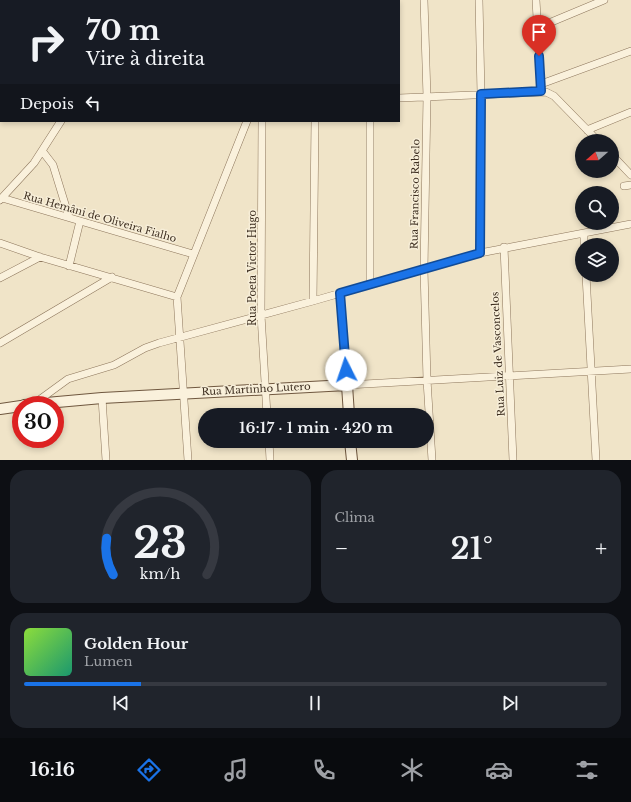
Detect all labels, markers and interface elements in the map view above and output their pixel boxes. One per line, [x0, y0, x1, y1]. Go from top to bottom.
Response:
text: 70 m [86, 13, 160, 48]
pin [522, 15, 556, 56]
icon: right [20, 16, 72, 68]
icon: arrive [528, 21, 550, 43]
text: Vire à direita [86, 48, 205, 70]
icon: left [82, 92, 104, 114]
text: Depois [20, 94, 74, 113]
north arrow [575, 134, 619, 178]
map controls [575, 134, 619, 282]
street label: Rua Francisco Rabelo [408, 138, 422, 249]
button: search [575, 186, 619, 230]
street label: Rua Hemâni de Oliveira Fialho [22, 189, 179, 245]
street label: Rua Poeta Victor Hugo [246, 210, 259, 326]
button: layers [575, 238, 619, 282]
street label: Rua Luiz de Vasconcelos [488, 291, 508, 417]
position arrow [325, 349, 367, 391]
street label: Rua Martinho Lutero [201, 380, 311, 398]
speed limit sign: 30 [12, 396, 64, 448]
text: 16:17 · 1 min · 420 m [239, 418, 393, 437]
text: Clima [335, 509, 375, 526]
text: 23 [133, 517, 187, 568]
text: 21° [450, 530, 493, 567]
text: − [335, 535, 348, 562]
text: + [595, 535, 607, 562]
text: km/h [140, 564, 181, 582]
text: Golden Hour [84, 634, 188, 653]
text: Lumen [84, 653, 133, 670]
icon: previous [110, 692, 132, 714]
icon: pause [304, 692, 326, 714]
icon: next [499, 692, 521, 714]
icon: directions [135, 756, 163, 784]
icon: music [222, 756, 250, 784]
icon: phone [310, 756, 338, 784]
icon: climate [398, 756, 426, 784]
icon: car [485, 756, 513, 784]
icon: filters [573, 756, 601, 784]
text: 16:16 [30, 759, 75, 781]

